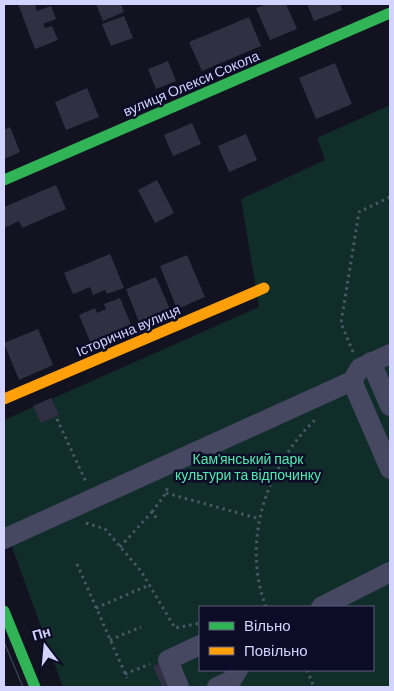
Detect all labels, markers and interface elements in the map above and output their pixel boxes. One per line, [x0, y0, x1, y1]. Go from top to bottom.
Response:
street label: вулиця Олекси Сокола [120, 46, 262, 119]
street label: Історична вулиця [73, 300, 183, 360]
park label: Кам'янський парк культури та відпочинку [175, 450, 321, 483]
legend [199, 606, 374, 671]
text: Вільно [244, 616, 291, 634]
north arrow [20, 621, 70, 671]
text: Пн [30, 622, 53, 644]
text: Повільно [244, 641, 308, 659]

